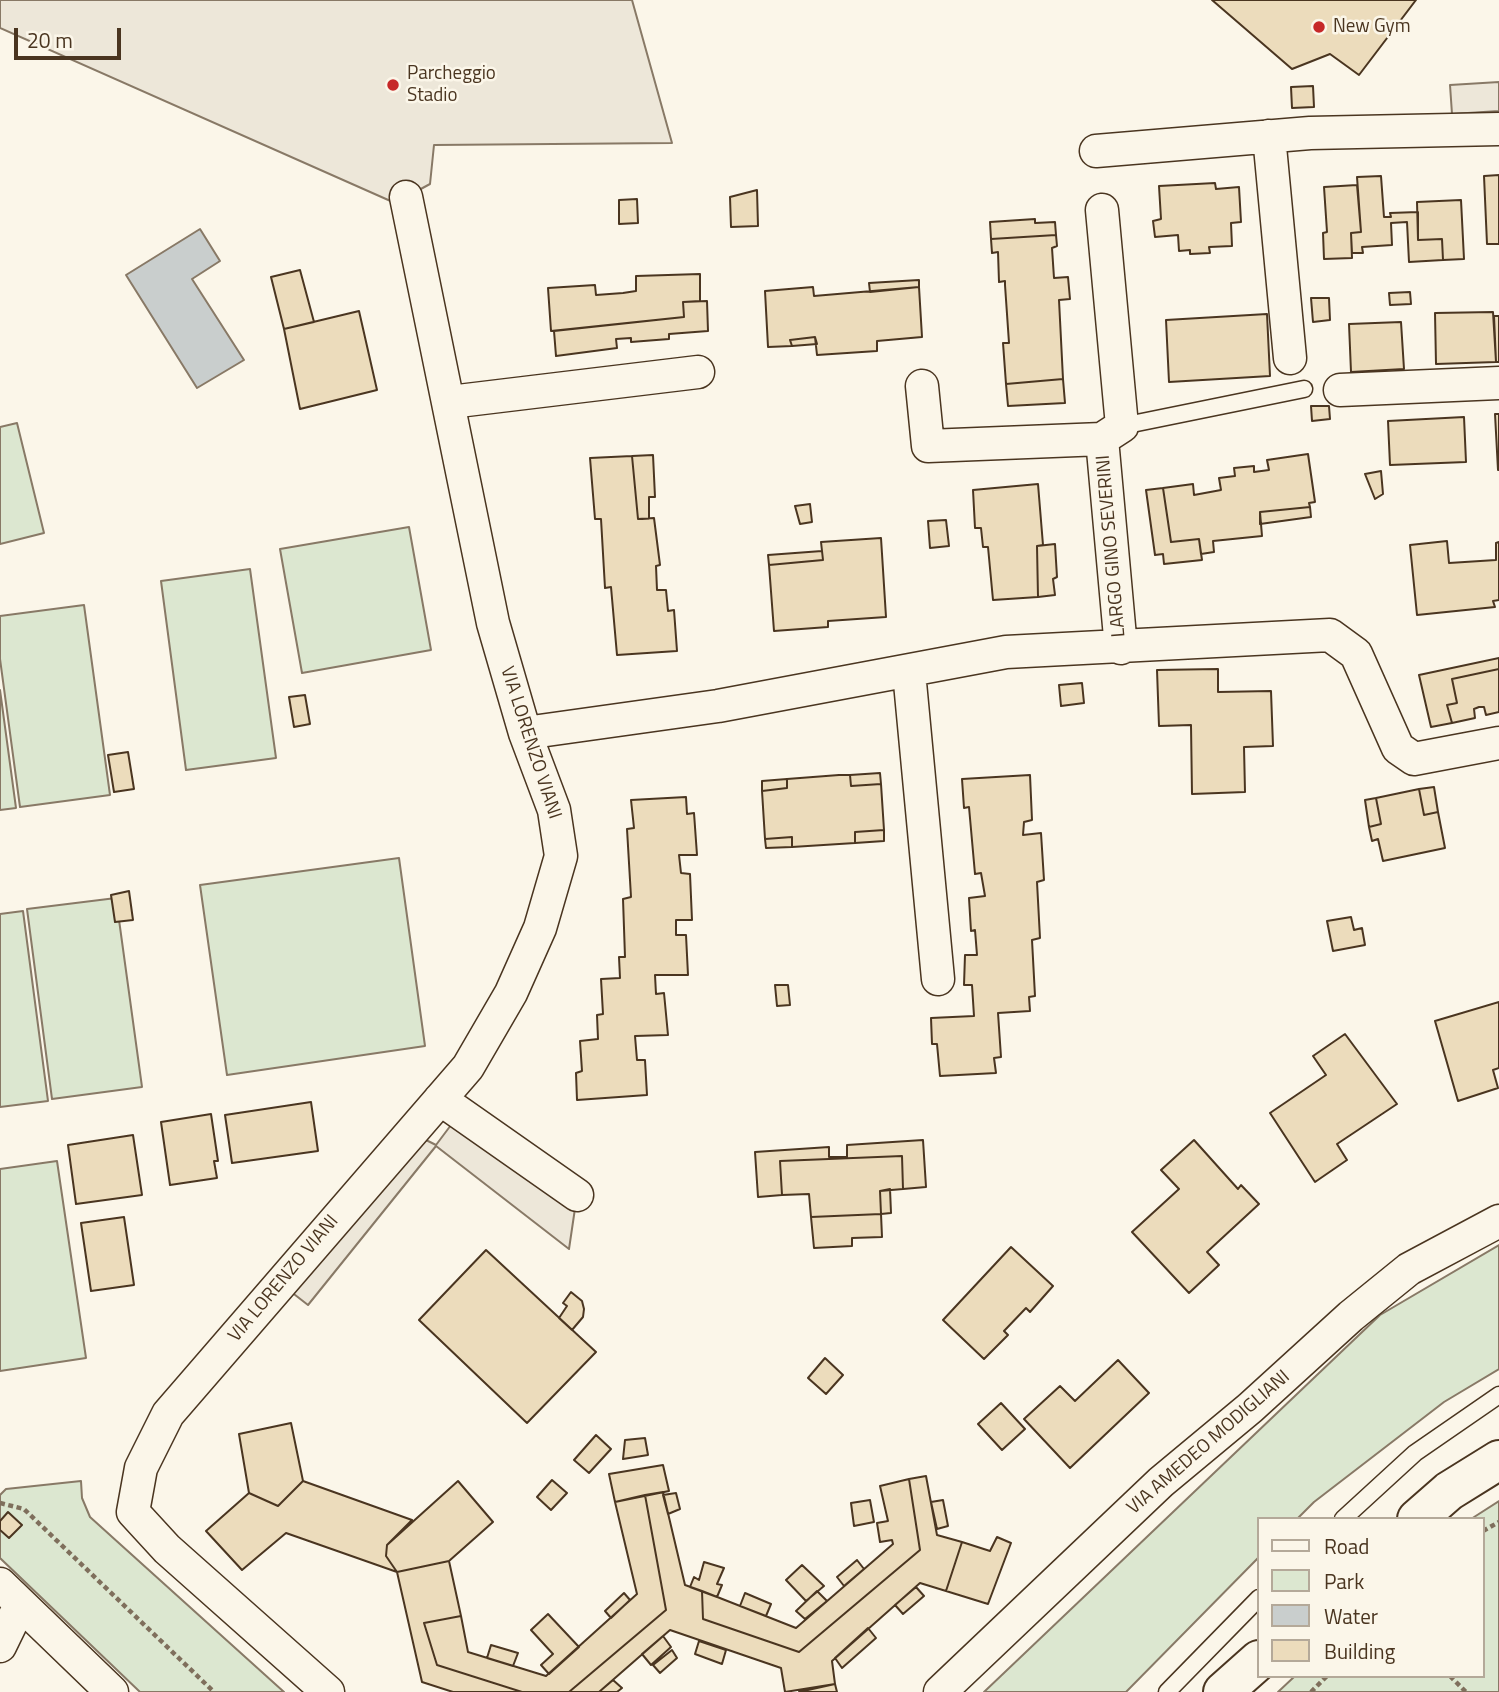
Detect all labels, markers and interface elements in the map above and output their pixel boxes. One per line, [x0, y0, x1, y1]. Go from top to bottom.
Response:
scale bar [18, 14, 124, 58]
place label: New Gym [1333, 16, 1411, 38]
marker: New Gym [1311, 19, 1327, 35]
text: 20 m [27, 24, 73, 56]
place label: Parcheggio Stadio [407, 63, 496, 107]
marker: Parcheggio Stadio [385, 77, 401, 93]
street label: LARGO GINO SEVERINI [1093, 454, 1131, 638]
street label: VIA LORENZO VIANI [495, 664, 565, 822]
street label: VIA LORENZO VIANI [224, 1211, 344, 1347]
street label: VIA AMEDEO MODIGLIANI [1123, 1366, 1295, 1520]
legend [1258, 1517, 1485, 1678]
text: Road [1324, 1530, 1369, 1562]
text: Park [1324, 1565, 1364, 1597]
text: Water [1324, 1600, 1378, 1632]
text: Building [1324, 1635, 1395, 1667]

